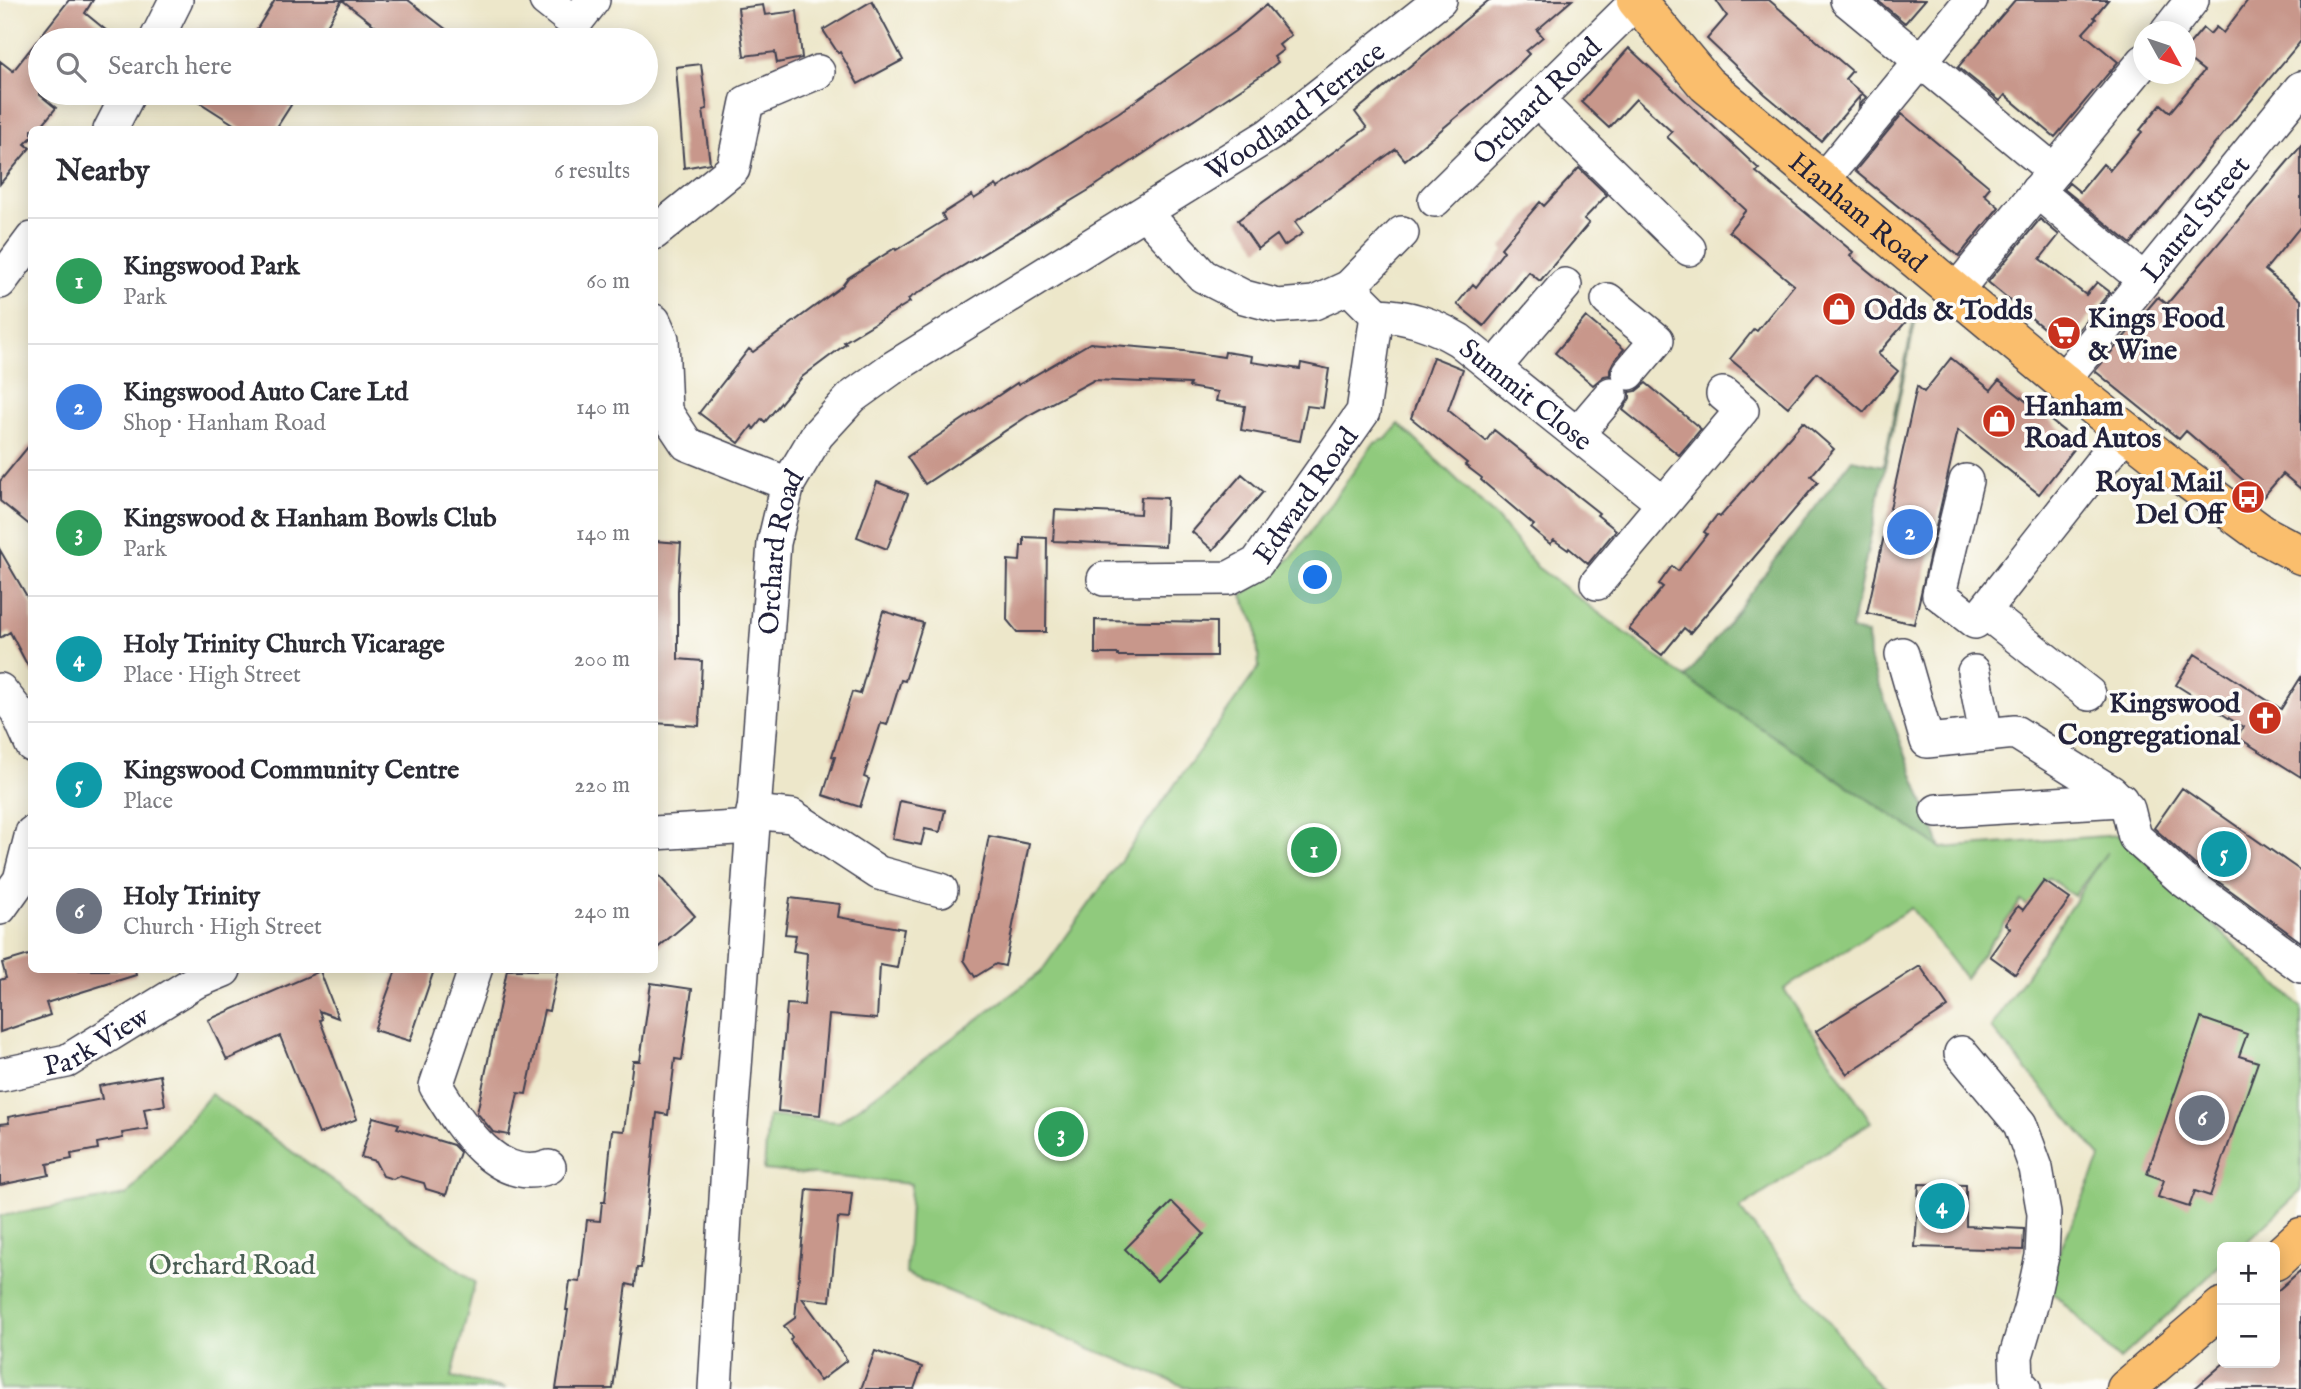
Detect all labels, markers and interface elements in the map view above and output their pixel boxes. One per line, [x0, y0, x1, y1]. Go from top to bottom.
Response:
north arrow [2133, 21, 2196, 84]
search box [28, 28, 658, 105]
street label: Orchard Road [1466, 31, 1610, 173]
street label: Woodland Terrace [1200, 35, 1393, 190]
icon: search [52, 48, 90, 86]
text: Search here [108, 50, 232, 83]
street label: Hanham Road [1781, 146, 1933, 281]
street label: Laurel Street [2135, 149, 2259, 290]
text: Nearby [56, 153, 149, 191]
text: 6 results [554, 157, 630, 186]
text: Kingswood Park [123, 250, 300, 283]
text: 1 [75, 267, 83, 296]
text: 60 m [586, 267, 630, 296]
text: Park [123, 283, 167, 312]
shop icon: Odds & Todds [1820, 290, 1858, 328]
place label: Odds & Todds [1864, 294, 2033, 329]
place label: Kings Food & Wine [2088, 302, 2226, 369]
supermarket icon: Kings Food & Wine [2045, 314, 2083, 352]
street label: Summit Close [1451, 332, 1599, 460]
text: Kingswood Auto Care Ltd [123, 376, 408, 409]
place label: Hanham Road Autos [2024, 390, 2161, 457]
text: 2 [74, 393, 84, 422]
text: 140 m [576, 393, 630, 422]
shop icon: Hanham Road Autos [1980, 402, 2018, 440]
text: Shop · Hanham Road [123, 409, 326, 438]
street label: Edward Road [1247, 421, 1367, 572]
street label: Orchard Road [752, 464, 813, 636]
place label: Royal Mail Del Off [2095, 466, 2227, 533]
bus stop icon: Royal Mail Del Off [2229, 478, 2267, 516]
text: Kingswood & Hanham Bowls Club [123, 502, 497, 535]
pin: 2 [1887, 506, 1933, 558]
text: 3 [75, 519, 83, 548]
text: 140 m [576, 519, 630, 548]
text: Park [123, 535, 167, 564]
your location [1298, 560, 1332, 594]
text: Holy Trinity Church Vicarage [123, 628, 445, 661]
text: 4 [73, 645, 85, 674]
text: 200 m [574, 645, 630, 674]
text: Place · High Street [123, 661, 301, 690]
place label: Kingswood Congregational [2058, 687, 2241, 754]
church icon: Kingswood Congregational [2246, 699, 2284, 737]
text: Kingswood Community Centre [123, 754, 459, 787]
text: 5 [75, 771, 83, 800]
text: 220 m [574, 771, 630, 800]
text: Place [123, 787, 173, 816]
pin: 1 [1291, 824, 1337, 876]
pin: 5 [2201, 828, 2247, 880]
text: Holy Trinity [123, 880, 260, 913]
text: 6 [74, 897, 84, 926]
text: 240 m [574, 897, 630, 926]
text: Church · High Street [123, 913, 322, 942]
street label: Park View [41, 999, 157, 1085]
pin: 6 [2179, 1092, 2225, 1144]
pin: 3 [1038, 1108, 1084, 1160]
pin: 4 [1919, 1180, 1965, 1232]
map controls [2217, 1242, 2280, 1368]
button: + [2217, 1242, 2280, 1305]
park label: Orchard Road [148, 1249, 316, 1284]
button: − [2217, 1305, 2280, 1368]

